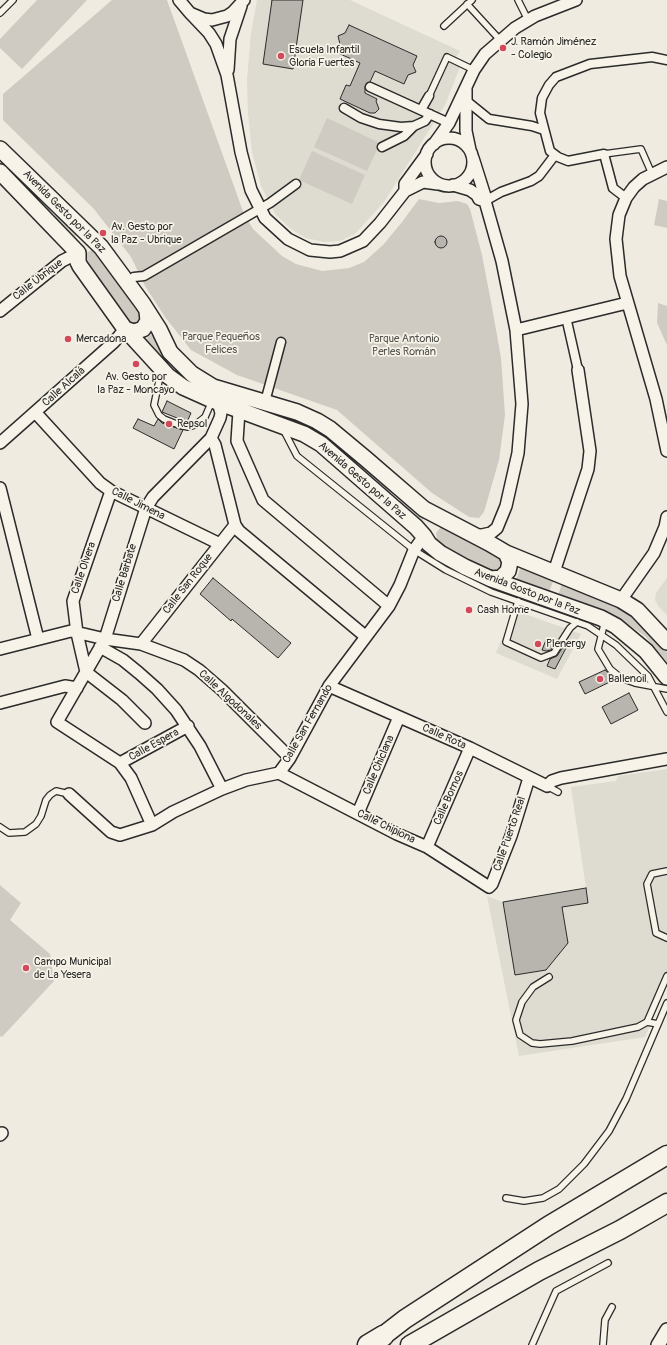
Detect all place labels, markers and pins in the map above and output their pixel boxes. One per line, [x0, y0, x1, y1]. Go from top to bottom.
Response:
place label: J. Ramón Jiménez - Colegio [511, 35, 596, 61]
place label: Escuela Infantil Gloria Fuertes [289, 43, 360, 69]
marker: J. Ramón Jiménez - Colegio [498, 43, 508, 53]
marker: Escuela Infantil Gloria Fuertes [276, 51, 286, 61]
place label: Av. Gesto por la Paz - Ubrique [111, 220, 182, 246]
marker: Av. Gesto por la Paz - Ubrique [98, 228, 108, 238]
place label: Mercadona [76, 332, 126, 346]
marker: Mercadona [63, 334, 73, 344]
marker: Av. Gesto por la Paz - Moncayo [131, 359, 141, 369]
place label: Av. Gesto por la Paz - Moncayo [97, 370, 175, 396]
place label: Repsol [177, 417, 207, 431]
marker: Repsol [164, 419, 174, 429]
place label: Cash Home [477, 603, 529, 617]
marker: Cash Home [464, 605, 474, 615]
place label: Plenergy [546, 637, 586, 651]
marker: Plenergy [533, 639, 543, 649]
place label: Ballenoil [608, 672, 647, 686]
marker: Ballenoil [595, 674, 605, 684]
place label: Campo Municipal de La Yesera [34, 955, 111, 981]
marker: Campo Municipal de La Yesera [21, 963, 31, 973]

